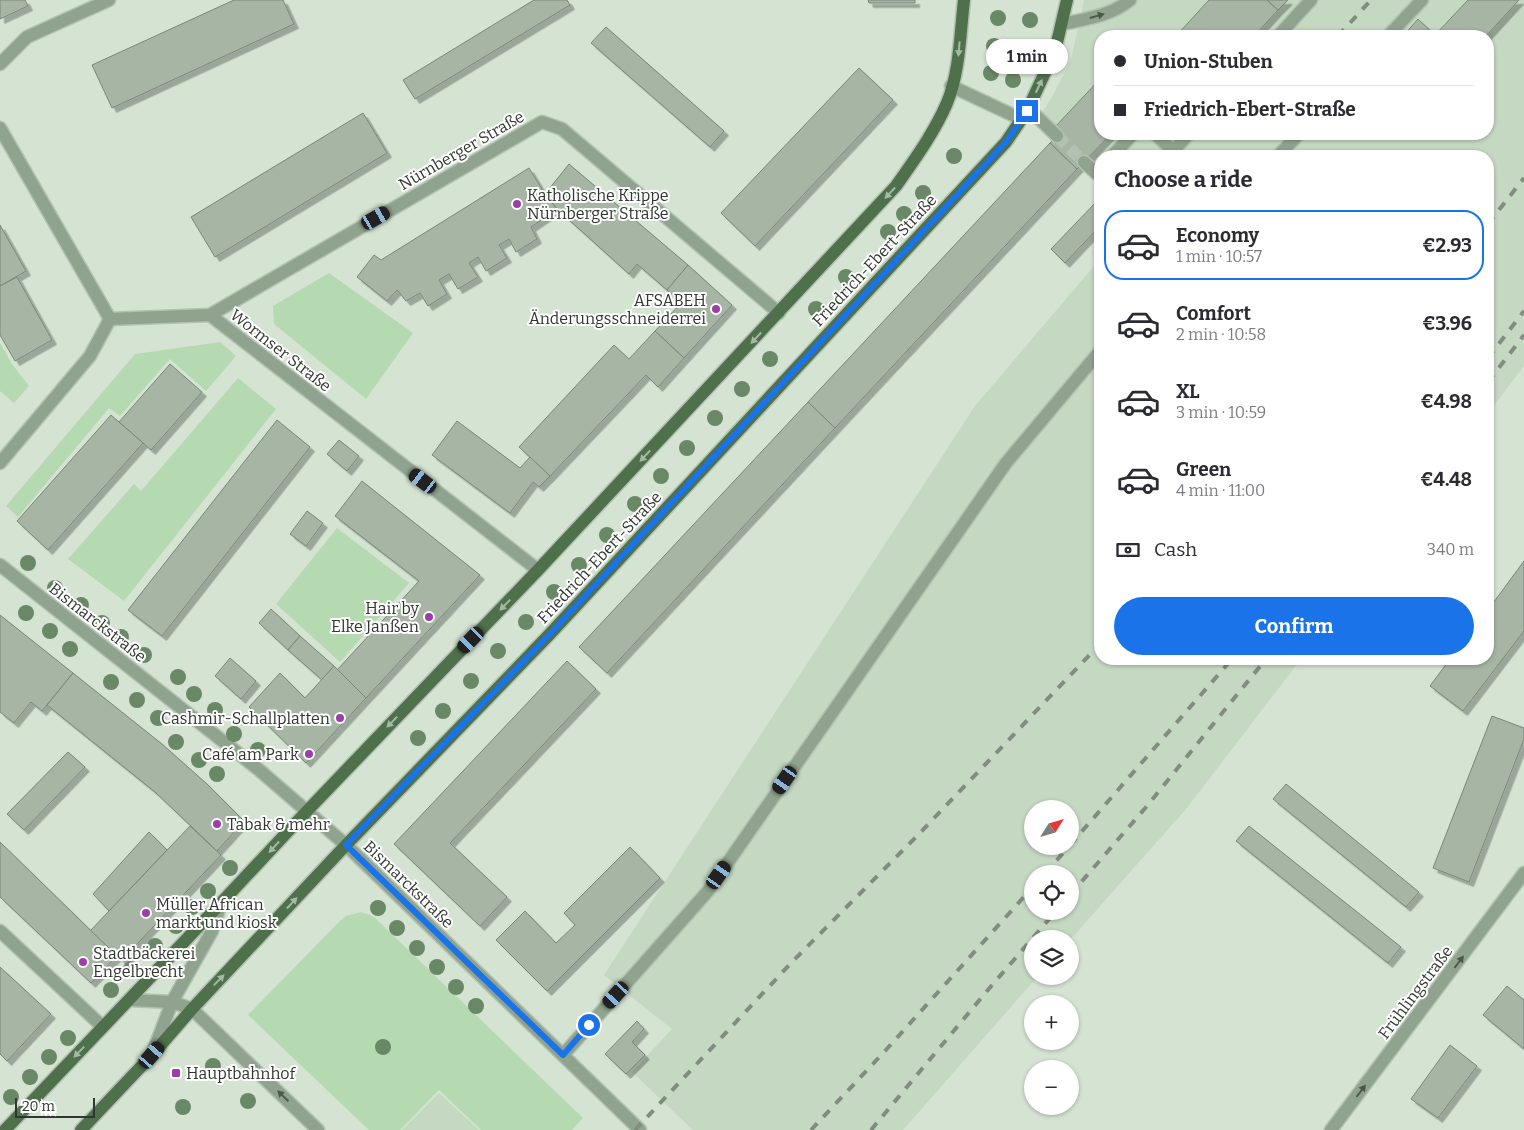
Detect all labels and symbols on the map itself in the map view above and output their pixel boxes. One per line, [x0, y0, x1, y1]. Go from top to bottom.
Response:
one-way arrow [1090, 11, 1105, 19]
callout: 1 min [986, 38, 1068, 74]
one-way arrow [955, 41, 963, 57]
one-way arrow [1035, 79, 1043, 93]
route end [1016, 100, 1038, 122]
street label: Nürnberger Straße [395, 107, 527, 194]
place label: Katholische Krippe Nürnberger Straße [527, 186, 669, 223]
one-way arrow [884, 186, 896, 198]
street label: Friedrich-Ebert-Straße [808, 191, 940, 330]
marker: Katholische Krippe Nürnberger Straße [511, 198, 523, 210]
car [359, 204, 392, 232]
place label: AFSABEH Änderungsschneiderrei [529, 291, 706, 328]
marker: AFSABEH Änderungsschneiderrei [710, 303, 722, 315]
street label: Wormser Straße [226, 305, 335, 396]
one-way arrow [750, 331, 762, 343]
one-way arrow [639, 450, 651, 462]
car [406, 466, 439, 496]
street label: Friedrich-Ebert-Straße [533, 488, 665, 627]
street label: Bismarckstraße [46, 579, 150, 666]
place label: Hair by Elke Janßen [331, 599, 420, 636]
one-way arrow [499, 599, 511, 611]
marker: Hair by Elke Janßen [423, 611, 435, 623]
car [455, 624, 486, 656]
place label: Cashmir-Schallplatten [161, 709, 330, 728]
marker: Cashmir-Schallplatten [334, 712, 346, 724]
one-way arrow [386, 716, 398, 728]
place label: Café am Park [202, 745, 299, 764]
marker: Café am Park [303, 748, 315, 760]
car [770, 763, 799, 797]
north arrow [1024, 800, 1079, 855]
place label: Tabak & mehr [227, 815, 330, 834]
marker: Tabak & mehr [211, 818, 223, 830]
street label: Bismarckstraße [360, 837, 457, 932]
one-way arrow [268, 840, 280, 852]
car [704, 858, 733, 892]
place label: Müller African markt und kiosk [156, 895, 277, 932]
one-way arrow [286, 898, 298, 910]
marker: Müller African markt und kiosk [140, 907, 152, 919]
street label: Frühlingstraße [1374, 942, 1457, 1043]
place label: Stadtbäckerei Engelbrecht [93, 944, 196, 981]
one-way arrow [1453, 955, 1463, 968]
marker: Stadtbäckerei Engelbrecht [77, 956, 89, 968]
one-way arrow [213, 974, 225, 986]
car [600, 979, 631, 1011]
route start [578, 1014, 600, 1036]
car [136, 1039, 167, 1071]
one-way arrow [73, 1046, 85, 1058]
place label: Hauptbahnhof [186, 1064, 297, 1083]
marker: Hauptbahnhof [170, 1067, 182, 1079]
one-way arrow [1355, 1085, 1366, 1098]
one-way arrow [278, 1090, 290, 1102]
scale bar [15, 1095, 95, 1118]

